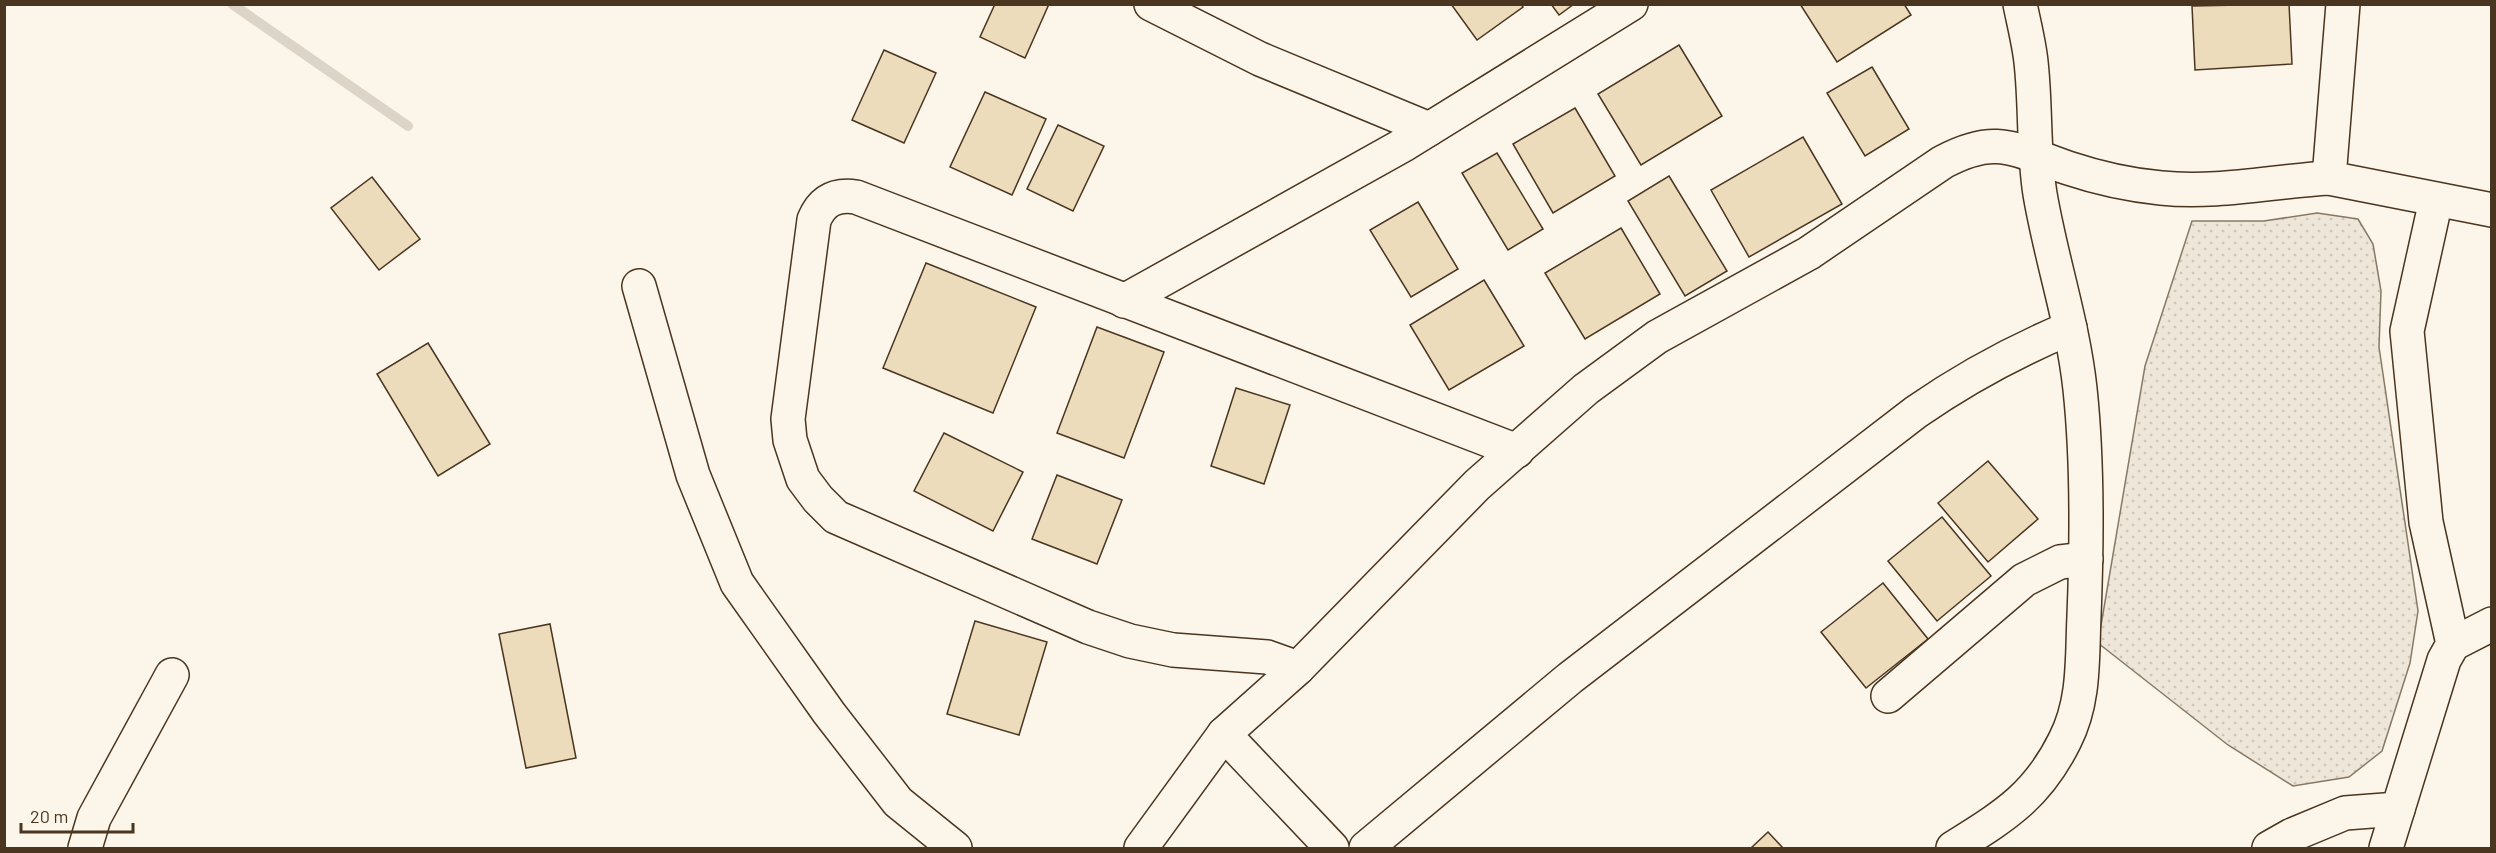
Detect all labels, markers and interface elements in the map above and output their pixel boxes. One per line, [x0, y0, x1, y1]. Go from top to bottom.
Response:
scale bar [21, 796, 134, 834]
text: 20 m [30, 805, 68, 827]

